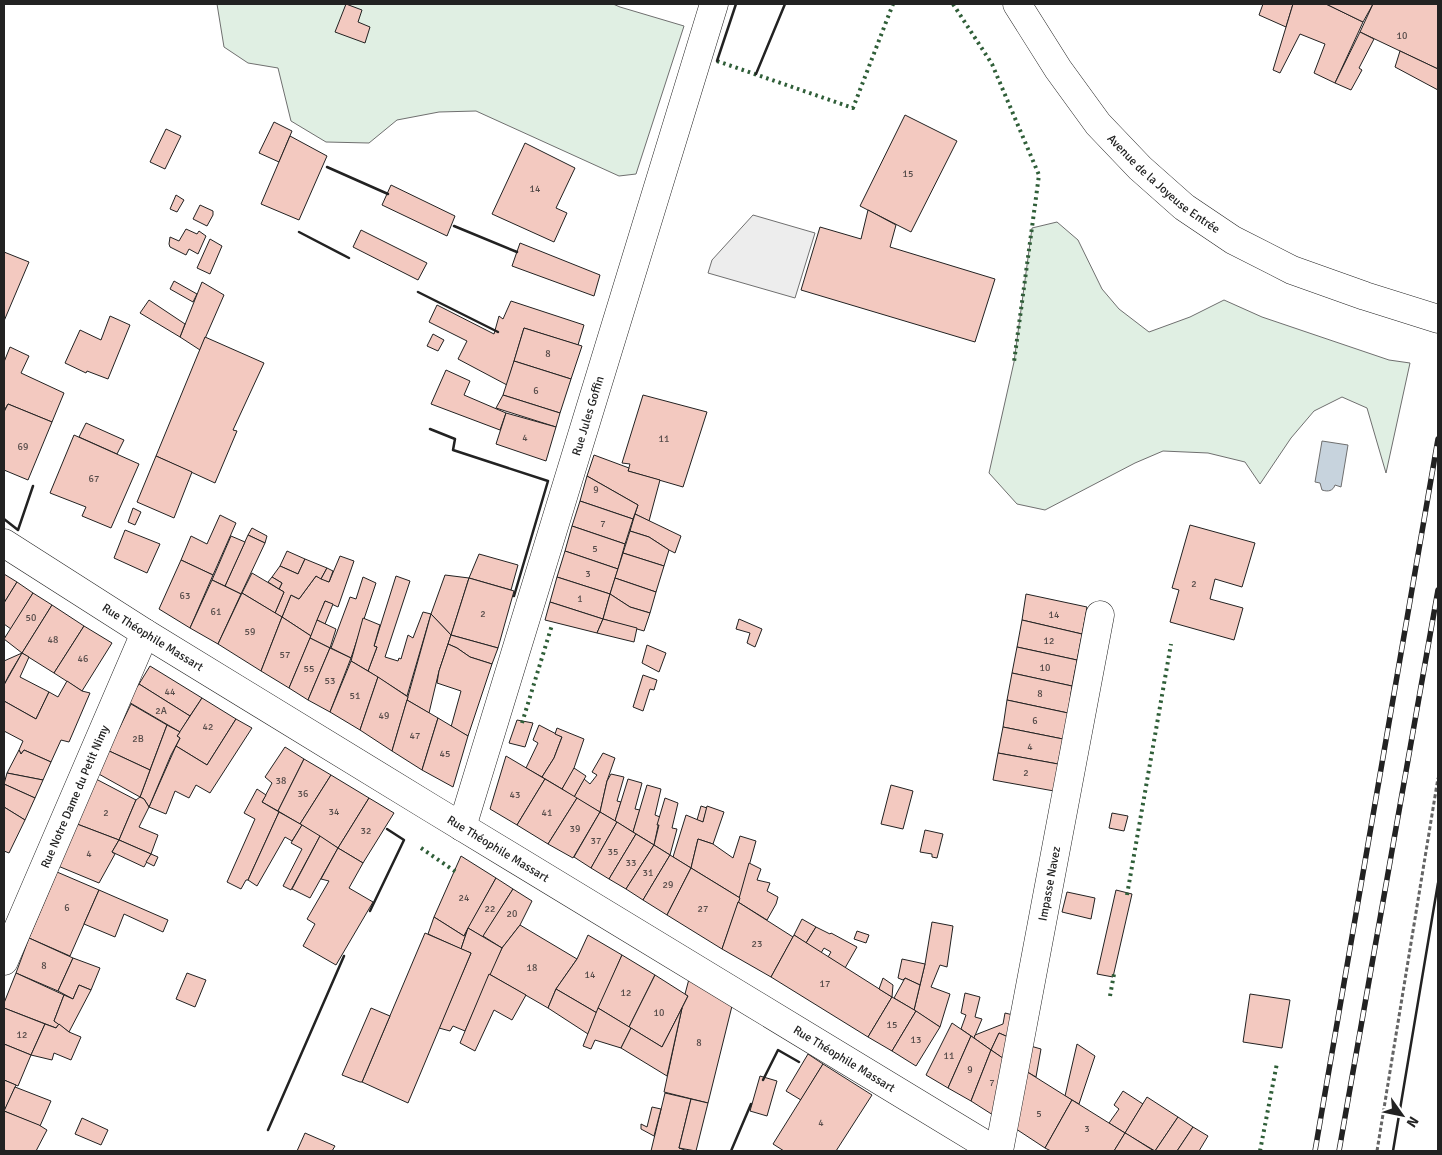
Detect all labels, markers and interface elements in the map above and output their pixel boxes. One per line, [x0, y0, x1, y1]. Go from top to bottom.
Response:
house number: 10 [1397, 30, 1407, 42]
street label: Avenue de la Joyeuse Entrée [1104, 131, 1223, 237]
house number: 15 [903, 168, 913, 180]
house number: 14 [530, 183, 541, 195]
house number: 8 [545, 348, 551, 360]
street label: Rue Jules Goffin [569, 374, 608, 458]
house number: 6 [533, 385, 539, 397]
house number: 4 [522, 432, 528, 444]
house number: 11 [659, 433, 669, 445]
house number: 69 [18, 441, 28, 453]
house number: 67 [89, 473, 99, 485]
house number: 9 [593, 484, 599, 496]
house number: 7 [600, 518, 606, 530]
house number: 5 [592, 543, 598, 555]
house number: 3 [585, 568, 591, 580]
house number: 2 [1191, 578, 1197, 590]
house number: 63 [180, 590, 190, 602]
house number: 1 [577, 593, 583, 605]
street label: Rue Théophile Massart [99, 600, 206, 675]
house number: 61 [211, 606, 221, 618]
house number: 2 [480, 608, 486, 620]
house number: 14 [1049, 609, 1060, 621]
house number: 50 [26, 612, 36, 624]
house number: 59 [245, 626, 255, 638]
house number: 48 [48, 634, 58, 646]
house number: 12 [1044, 635, 1054, 647]
house number: 57 [280, 649, 290, 661]
house number: 46 [78, 653, 88, 665]
house number: 10 [1040, 662, 1050, 674]
house number: 55 [304, 663, 314, 675]
house number: 53 [325, 675, 335, 687]
house number: 44 [165, 686, 176, 698]
house number: 8 [1037, 688, 1043, 700]
house number: 51 [350, 690, 360, 702]
house number: 2A [155, 705, 167, 717]
house number: 49 [379, 710, 389, 722]
house number: 6 [1032, 715, 1038, 727]
house number: 42 [203, 721, 213, 733]
street label: Rue Notre Dame du Petit Nimy [38, 723, 113, 871]
house number: 47 [410, 730, 420, 742]
house number: 2B [132, 733, 144, 745]
house number: 4 [1027, 741, 1033, 753]
house number: 45 [440, 748, 450, 760]
house number: 2 [1023, 767, 1029, 779]
house number: 38 [276, 775, 286, 787]
house number: 36 [298, 788, 308, 800]
house number: 43 [510, 789, 520, 801]
house number: 34 [329, 806, 340, 818]
house number: 2 [103, 807, 109, 819]
house number: 41 [542, 807, 552, 819]
street label: Rue Théophile Massart [444, 813, 551, 886]
house number: 39 [570, 823, 580, 835]
house number: 32 [361, 825, 371, 837]
house number: 37 [591, 835, 601, 847]
street label: Impasse Navez [1035, 845, 1064, 922]
house number: 35 [608, 846, 618, 858]
house number: 4 [86, 848, 92, 860]
house number: 33 [626, 857, 636, 869]
house number: 31 [643, 867, 653, 879]
house number: 29 [663, 879, 673, 891]
house number: 24 [459, 892, 470, 904]
house number: 6 [64, 902, 70, 914]
house number: 22 [485, 903, 495, 915]
house number: 27 [698, 903, 708, 915]
house number: 20 [507, 908, 517, 920]
house number: 23 [752, 938, 762, 950]
house number: 8 [41, 960, 47, 972]
house number: 18 [527, 962, 537, 974]
house number: 14 [585, 969, 596, 981]
house number: 17 [820, 978, 830, 990]
house number: 12 [621, 987, 631, 999]
house number: 10 [654, 1007, 664, 1019]
house number: 15 [887, 1019, 897, 1031]
street label: Rue Théophile Massart [790, 1023, 898, 1096]
house number: 12 [17, 1029, 27, 1041]
house number: 13 [911, 1034, 921, 1046]
house number: 8 [696, 1037, 702, 1049]
house number: 11 [944, 1050, 954, 1062]
house number: 9 [967, 1064, 973, 1076]
house number: 7 [989, 1077, 995, 1089]
north arrow [1377, 1090, 1427, 1140]
house number: 5 [1036, 1108, 1042, 1120]
text: N [1403, 1113, 1422, 1131]
house number: 4 [818, 1117, 824, 1129]
house number: 3 [1084, 1123, 1090, 1135]

